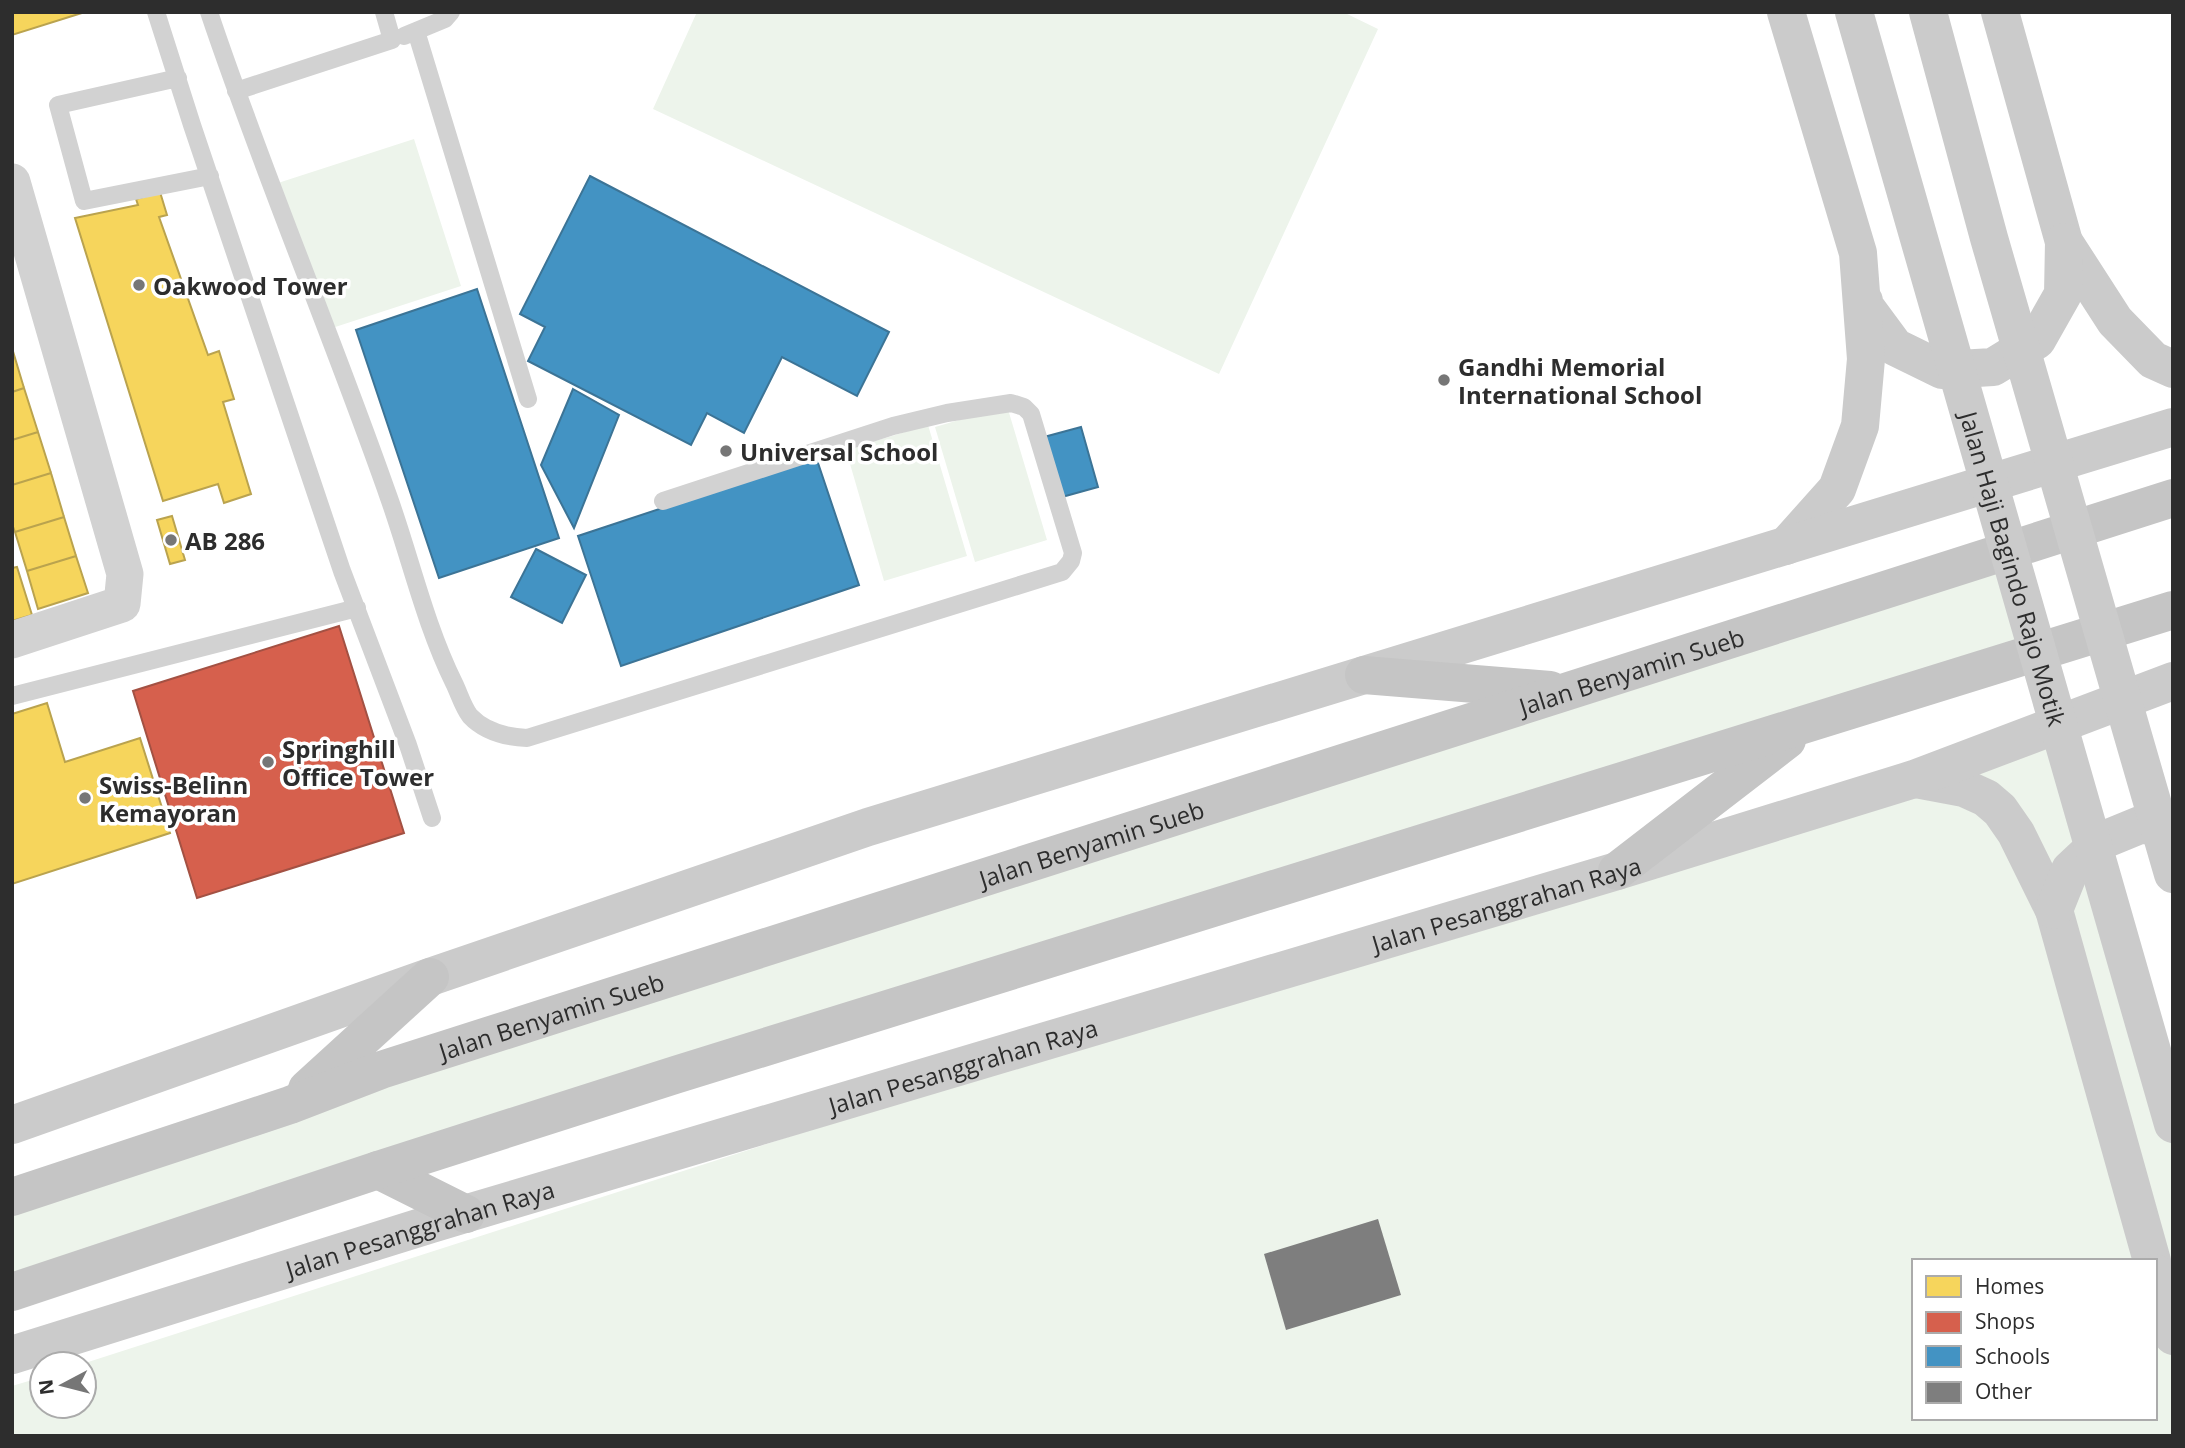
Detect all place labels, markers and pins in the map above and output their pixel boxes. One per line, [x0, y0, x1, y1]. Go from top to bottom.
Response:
place label: Oakwood Tower [153, 269, 348, 302]
marker: Oakwood Tower [131, 277, 147, 293]
place label: Gandhi Memorial International School [1458, 350, 1702, 411]
marker: Gandhi Memorial International School [1436, 372, 1452, 388]
place label: Universal School [740, 435, 938, 468]
marker: Universal School [718, 443, 734, 459]
place label: AB 286 [185, 524, 265, 557]
marker: AB 286 [163, 532, 179, 548]
place label: Springhill Office Tower [282, 732, 434, 793]
marker: Springhill Office Tower [260, 754, 276, 770]
place label: Swiss-Belinn Kemayoran [99, 768, 248, 829]
marker: Swiss-Belinn Kemayoran [77, 790, 93, 806]

